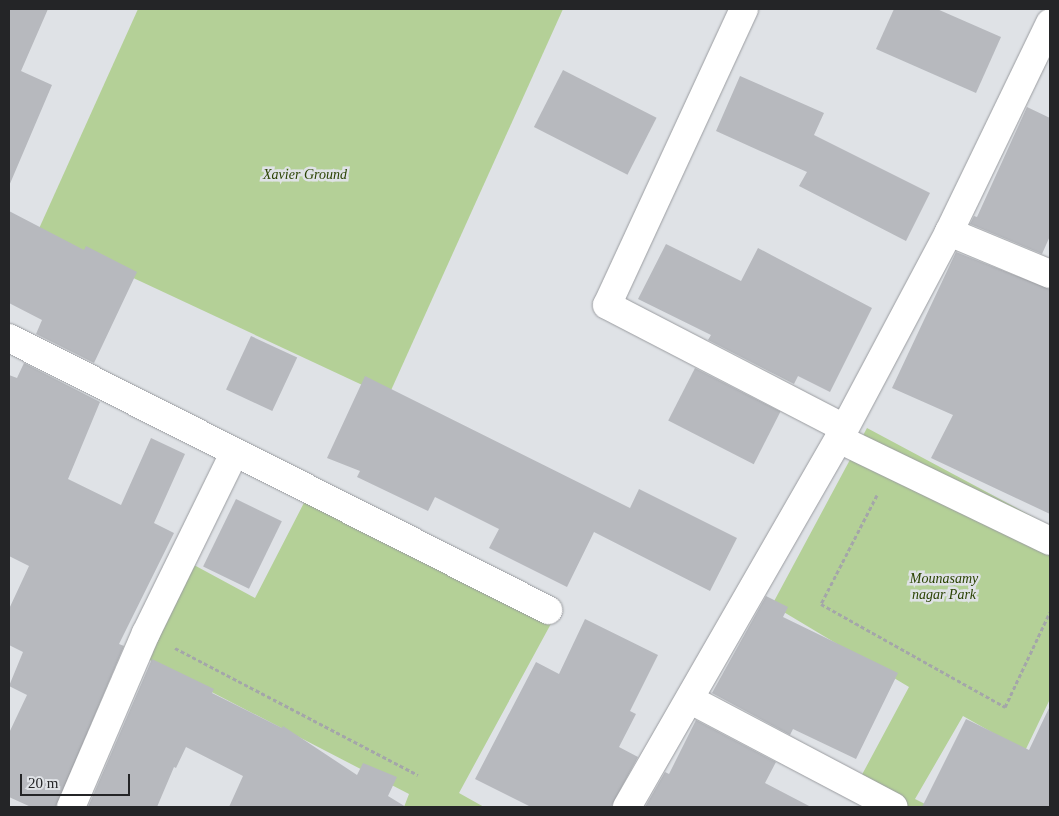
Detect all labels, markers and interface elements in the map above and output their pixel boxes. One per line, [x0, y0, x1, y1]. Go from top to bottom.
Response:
park label: Xavier Ground [263, 167, 347, 183]
park label: Mounasamy nagar Park [910, 571, 978, 604]
scale bar [22, 764, 132, 796]
text: 20 m [28, 775, 58, 791]

